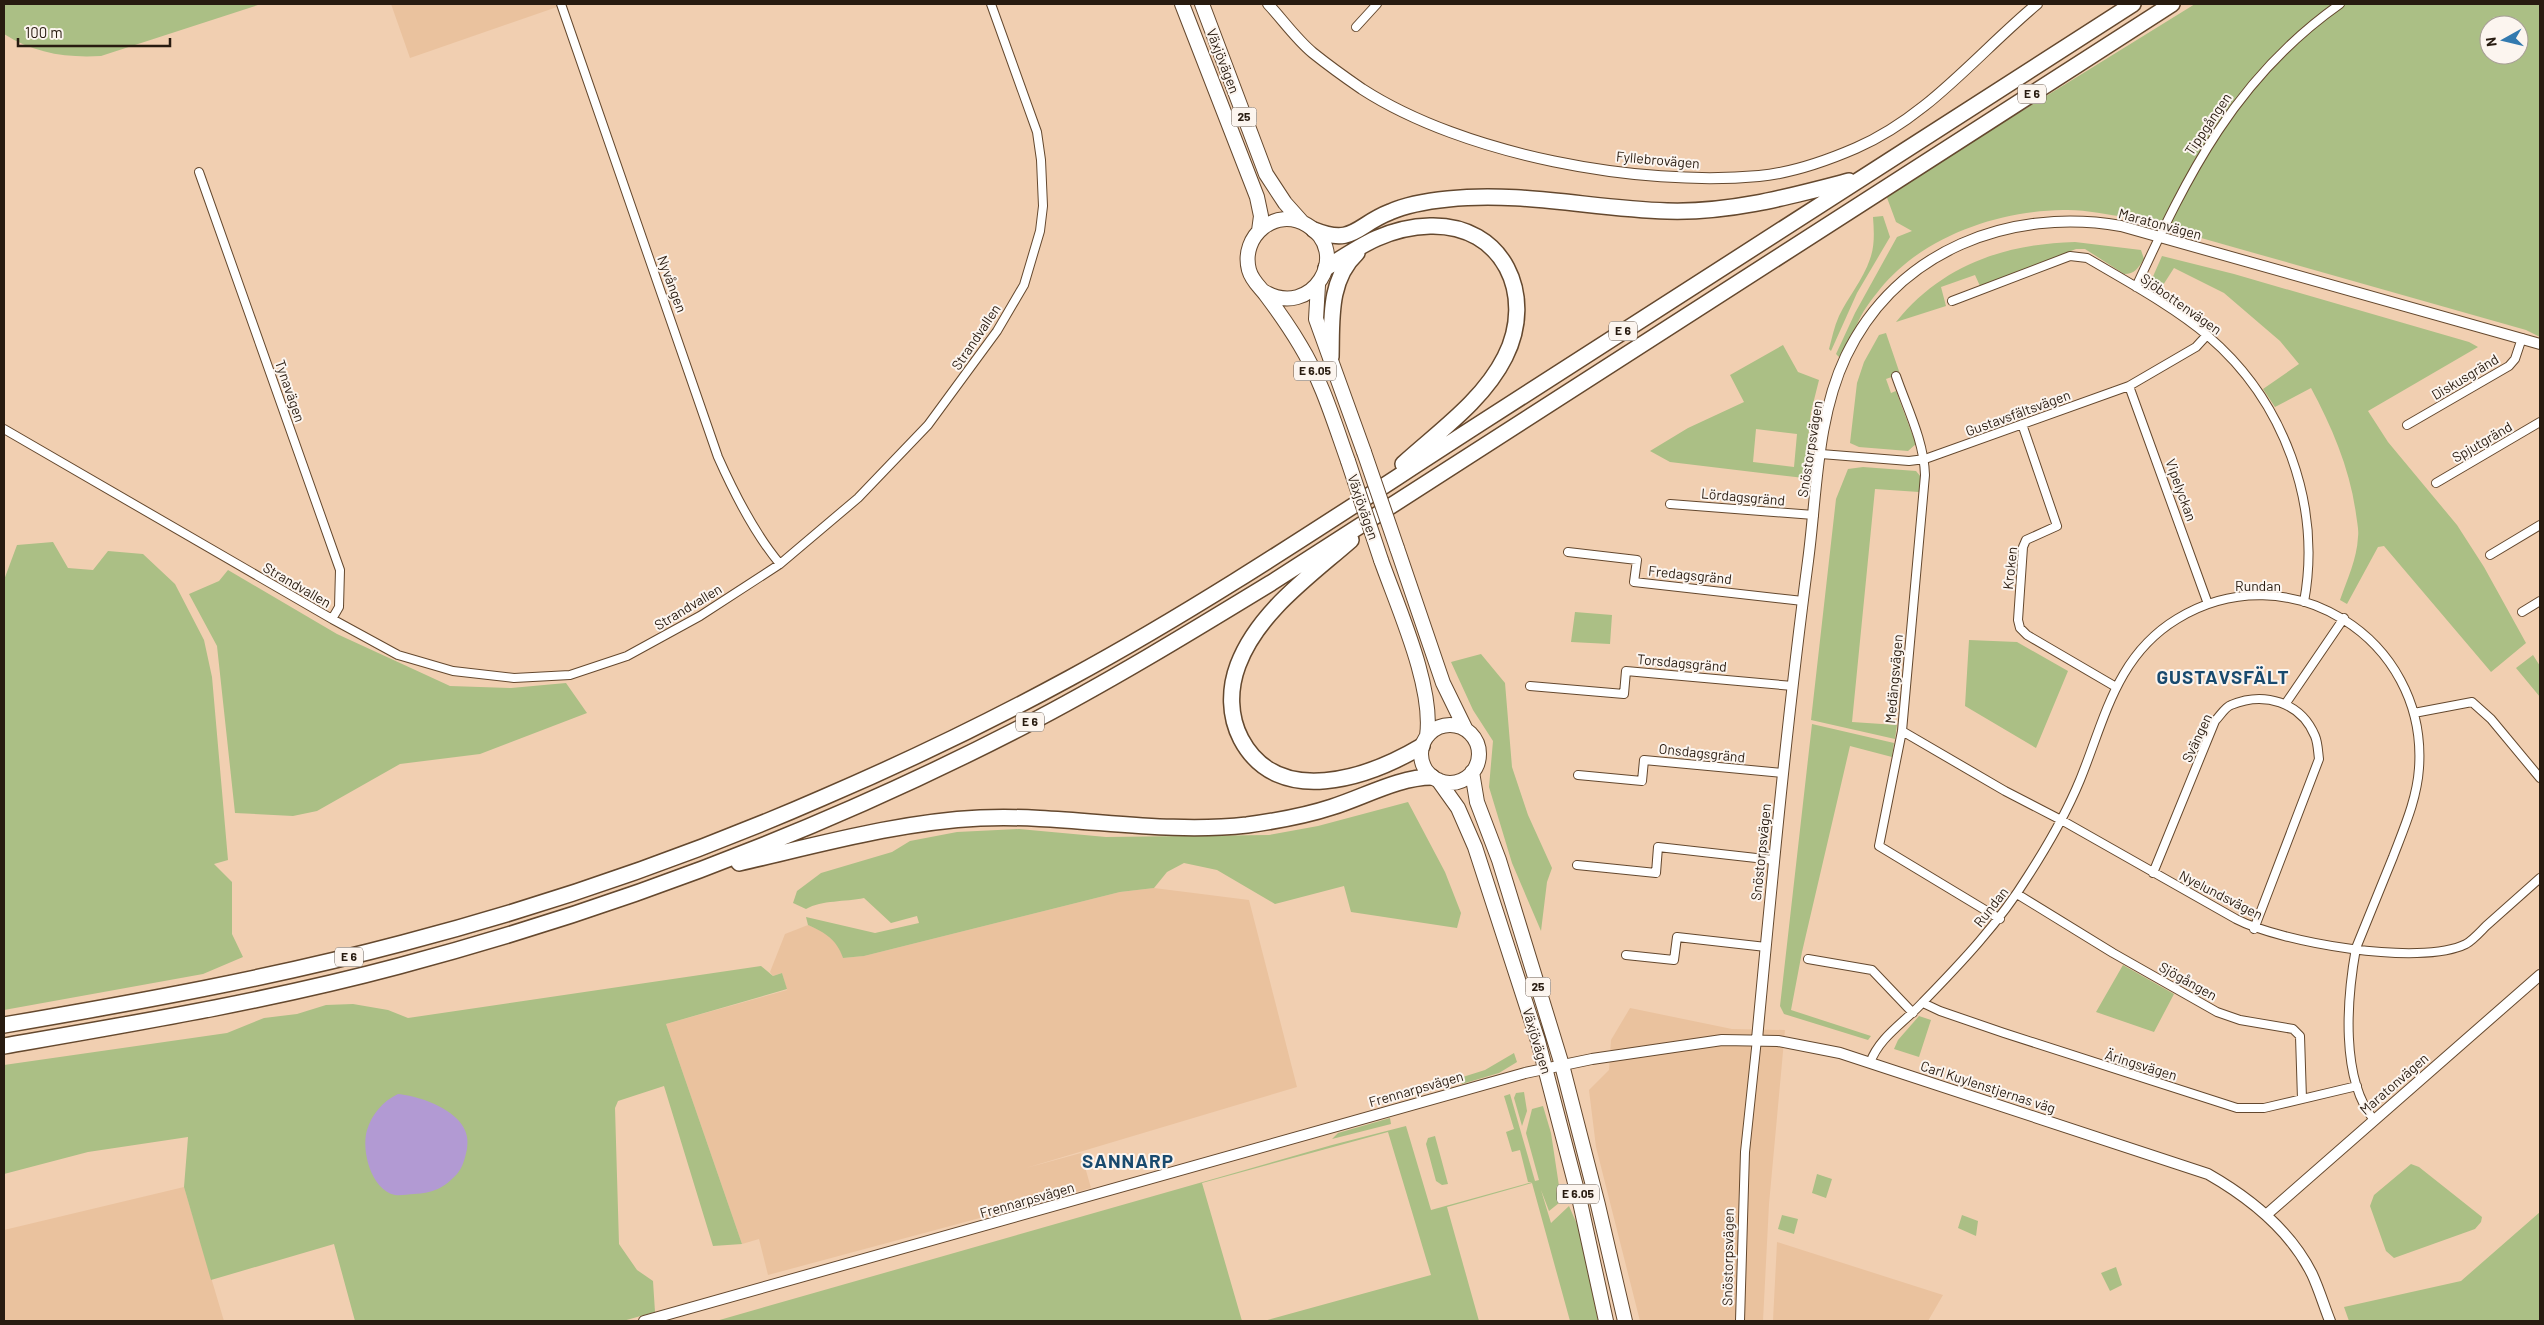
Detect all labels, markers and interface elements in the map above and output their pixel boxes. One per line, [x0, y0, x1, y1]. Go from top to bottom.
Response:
scale bar [18, 15, 170, 47]
north arrow [2479, 15, 2529, 65]
text: 100 m [25, 23, 63, 41]
street label: Växjövägen [1203, 26, 1244, 96]
text: N [2482, 36, 2500, 48]
road number: E 6 [2018, 85, 2046, 104]
street label: Tippgången [2181, 89, 2235, 158]
road number: 25 [1232, 108, 1256, 126]
street label: Fyllebrovägen [1615, 147, 1701, 172]
street label: Maratonvägen [2117, 204, 2204, 243]
street label: Nyvången [654, 253, 691, 315]
street label: Sjöbottenvägen [2137, 269, 2225, 338]
street label: Strandvallen [947, 301, 1004, 373]
road number: E 6 [1609, 322, 1637, 341]
street label: Diskusgränd [2428, 350, 2501, 403]
street label: Tynavägen [272, 357, 309, 424]
road number: E 6.05 [1294, 362, 1336, 381]
street label: Gustavsfältsvägen [1963, 386, 2073, 439]
street label: Snöstorpsvägen [1793, 399, 1826, 498]
street label: Spjutgränd [2449, 418, 2515, 466]
street label: Vipelyckan [2162, 456, 2201, 523]
street label: Växjövägen [1344, 472, 1383, 542]
street label: Lördagsgränd [1700, 484, 1786, 509]
street label: Kroken [1999, 546, 2020, 590]
street label: Strandvallen [260, 558, 334, 611]
street label: Fredagsgränd [1647, 562, 1733, 587]
street label: Rundan [2235, 577, 2281, 594]
street label: Strandvallen [651, 580, 725, 633]
street label: Medängsvägen [1881, 634, 1906, 724]
street label: Torsdagsgränd [1636, 650, 1728, 675]
district label: GUSTAVSFÄLT [2156, 665, 2290, 688]
street label: Svängen [2178, 711, 2215, 765]
road number: E 6 [1016, 712, 1044, 732]
street label: Onsdagsgränd [1658, 740, 1746, 765]
street label: Snöstorpsvägen [1747, 803, 1774, 901]
street label: Nyelundsvägen [2177, 866, 2266, 923]
street label: Rundan [1970, 883, 2011, 930]
road number: E 6 [335, 948, 363, 966]
street label: Sjögången [2156, 958, 2220, 1003]
road number: 25 [1526, 978, 1550, 996]
street label: Växjövägen [1519, 1006, 1556, 1076]
street label: Äringsvägen [2103, 1045, 2179, 1084]
street label: Maratonvägen [2356, 1049, 2431, 1118]
street label: Carl Kuylenstjernas väg [1919, 1057, 2058, 1116]
street label: Frennarpsvägen [1367, 1067, 1465, 1110]
district label: SANNARP [1082, 1149, 1174, 1172]
street label: Frennarpsvägen [978, 1178, 1076, 1221]
road number: E 6.05 [1557, 1184, 1599, 1204]
street label: Snöstorpsvägen [1718, 1208, 1737, 1306]

